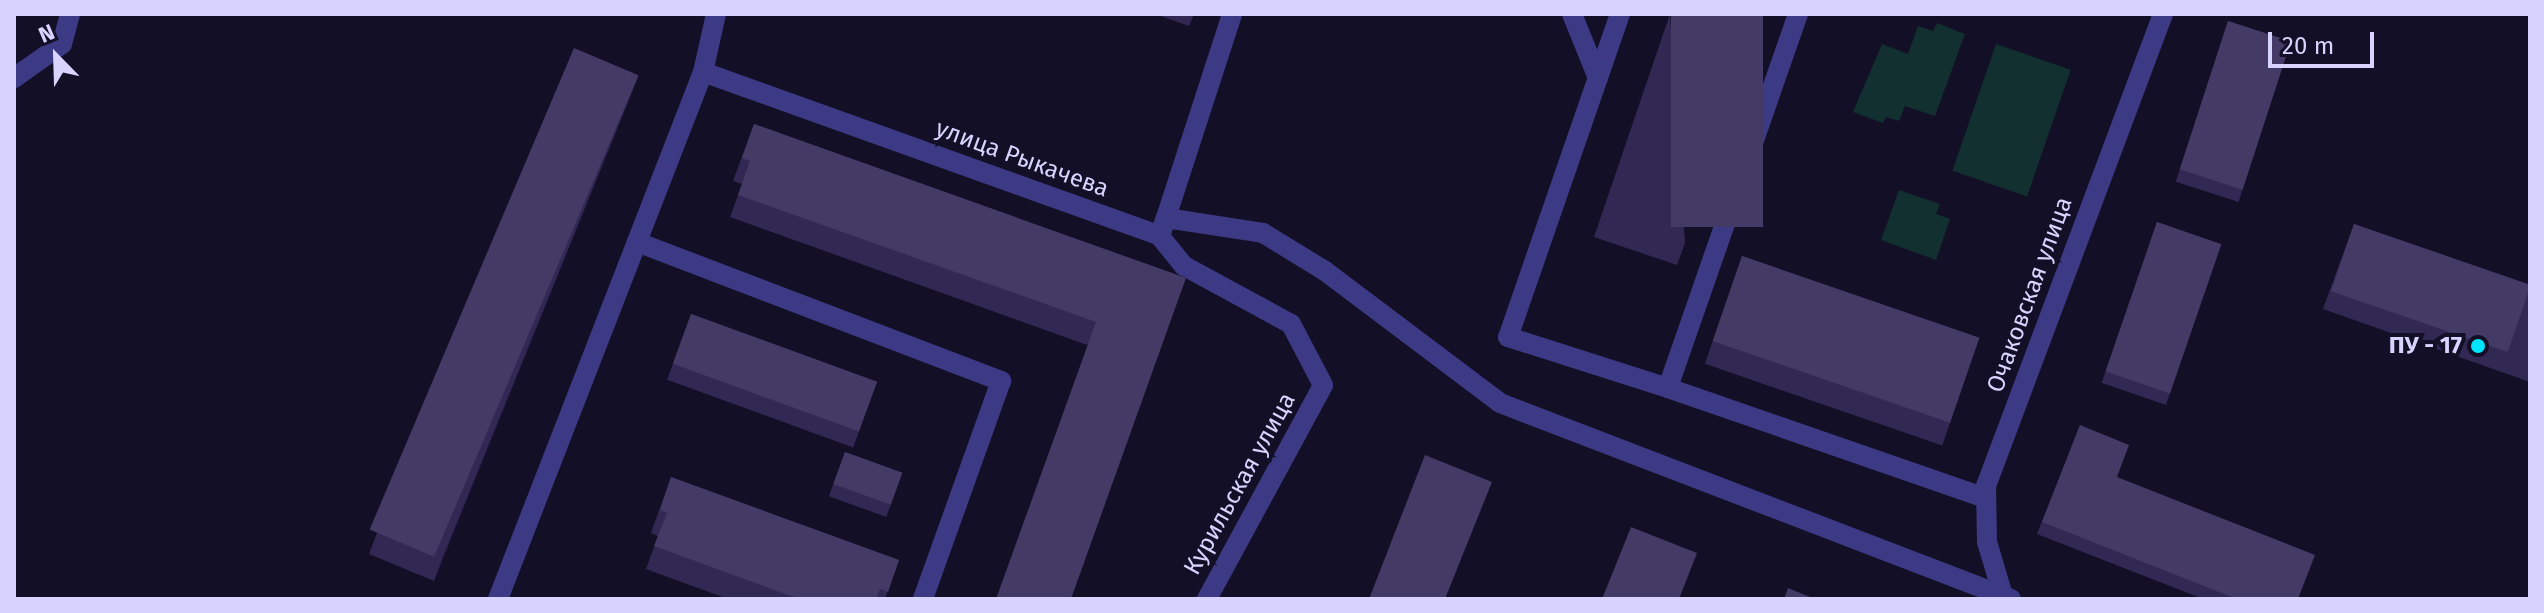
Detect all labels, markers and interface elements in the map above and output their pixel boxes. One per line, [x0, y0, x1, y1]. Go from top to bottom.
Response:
north arrow [16, 16, 96, 96]
scale bar [2272, 16, 2378, 66]
text: N [34, 18, 58, 49]
text: 20 m [2282, 32, 2334, 60]
street label: улица Рыкачева [931, 114, 1113, 204]
street label: Очаковская улица [1981, 193, 2079, 397]
place label: ПУ - 17 [2389, 332, 2462, 360]
marker: ПУ - 17 [2469, 337, 2487, 355]
street label: Курильская улица [1178, 388, 1302, 580]

